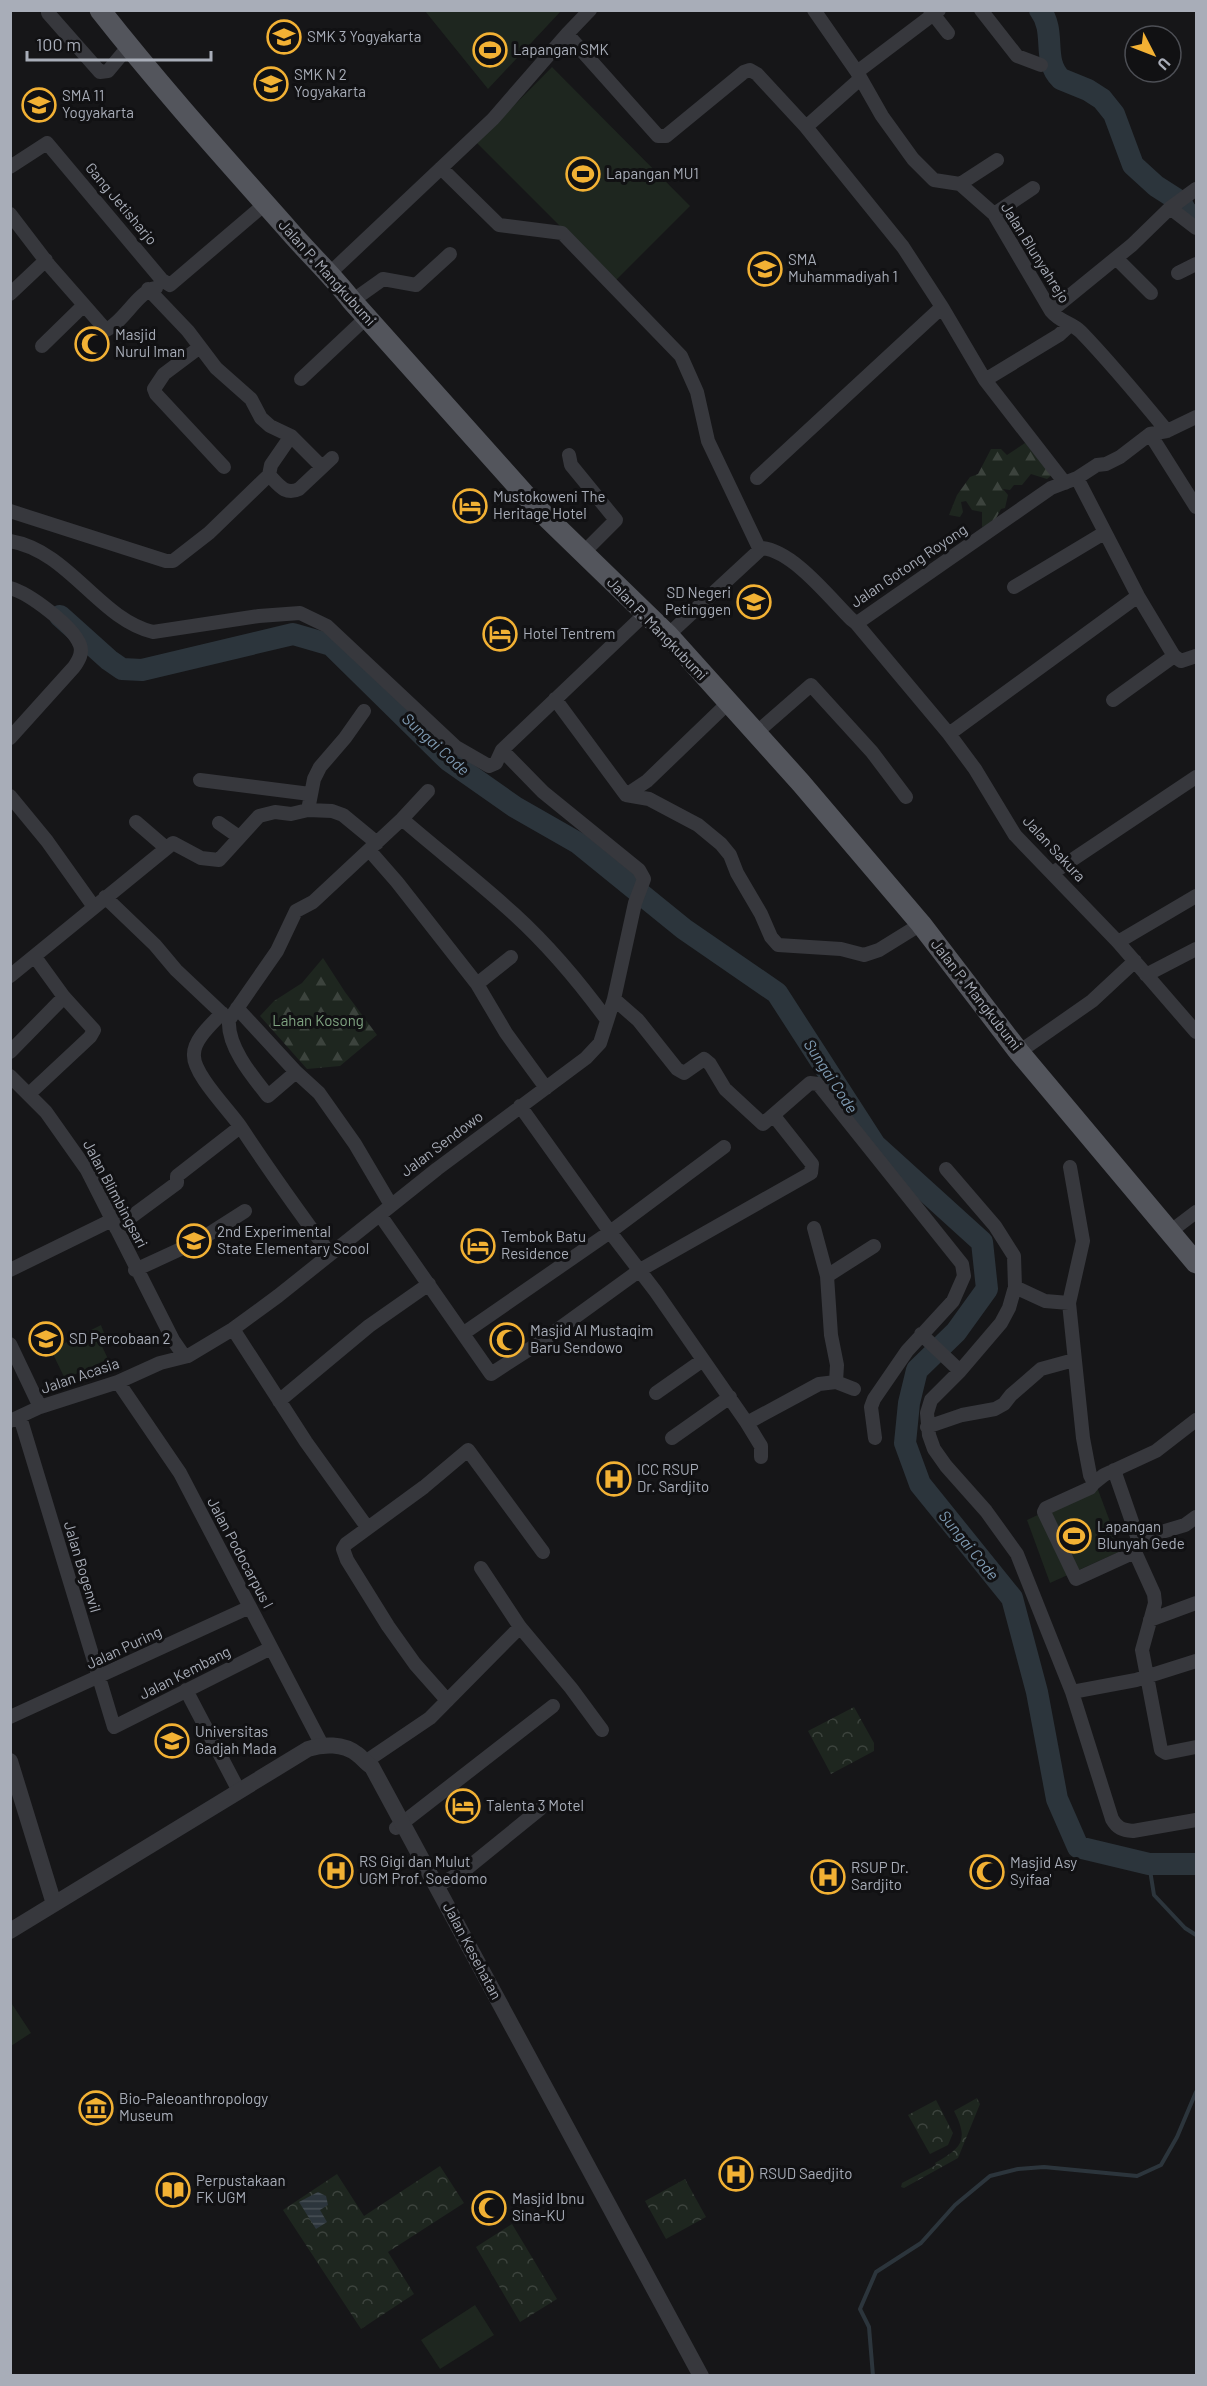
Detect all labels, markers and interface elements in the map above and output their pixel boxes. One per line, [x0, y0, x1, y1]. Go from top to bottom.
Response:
school or university icon: SMK 3 Yogyakarta [266, 19, 302, 55]
scale bar [27, 24, 212, 62]
north arrow [1123, 24, 1183, 84]
place label: SMK 3 Yogyakarta [307, 27, 421, 45]
sports icon: Lapangan SMK [472, 32, 508, 68]
text: 100 m [36, 33, 81, 55]
place label: Lapangan SMK [513, 40, 609, 58]
text: U [1154, 54, 1175, 74]
place label: SMK N 2 Yogyakarta [294, 65, 366, 100]
school or university icon: SMK N 2 Yogyakarta [253, 66, 289, 102]
place label: SMA 11 Yogyakarta [62, 86, 134, 121]
school or university icon: SMA 11 Yogyakarta [21, 87, 57, 123]
sports icon: Lapangan MU1 [565, 156, 601, 192]
street label: Gang Jetisharjo [82, 159, 161, 248]
place label: Lapangan MU1 [606, 164, 699, 182]
street label: Jalan Blunyahrejo [998, 199, 1074, 306]
street label: Jalan P. Mangkubumi [275, 216, 380, 329]
place label: SMA Muhammadiyah 1 [788, 250, 898, 285]
school or university icon: SMA Muhammadiyah 1 [747, 251, 783, 287]
place label: Masjid Nurul Iman [115, 325, 185, 360]
mosque icon: Masjid Nurul Iman [74, 326, 110, 362]
place label: Mustokoweni The Heritage Hotel [493, 487, 605, 522]
hotel icon: Mustokoweni The Heritage Hotel [452, 488, 488, 524]
street label: Jalan Gotong Royong [847, 520, 970, 611]
street label: Jalan P. Mangkubumi [604, 573, 712, 684]
place label: SD Negeri Petinggen [665, 583, 731, 618]
school or university icon: SD Negeri Petinggen [736, 584, 772, 620]
hotel icon: Hotel Tentrem [482, 616, 518, 652]
place label: Hotel Tentrem [523, 624, 615, 642]
water label: Sungai Code [399, 708, 474, 779]
street label: Jalan Sakura [1020, 812, 1090, 885]
street label: Jalan P. Mangkubumi [928, 935, 1026, 1054]
park label: Lahan Kosong [272, 1011, 364, 1029]
water label: Sungai Code [801, 1035, 862, 1116]
street label: Jalan Sendowo [397, 1107, 486, 1180]
street label: Jalan Blimbingsari [80, 1136, 152, 1251]
place label: 2nd Experimental State Elementary Scool [217, 1222, 369, 1257]
school or university icon: 2nd Experimental State Elementary Scool [176, 1223, 212, 1259]
place label: Tembok Batu Residence [501, 1227, 586, 1262]
hotel icon: Tembok Batu Residence [460, 1228, 496, 1264]
school or university icon: SD Percobaan 2 [28, 1321, 64, 1357]
place label: Masjid Al Mustaqim Baru Sendowo [530, 1321, 653, 1356]
mosque icon: Masjid Al Mustaqim Baru Sendowo [489, 1322, 525, 1358]
place label: SD Percobaan 2 [69, 1329, 171, 1347]
street label: Jalan Acasia [38, 1353, 121, 1397]
place label: ICC RSUP Dr. Sardjito [637, 1460, 709, 1495]
hospital icon: ICC RSUP Dr. Sardjito [596, 1461, 632, 1497]
street label: Jalan Podocarpus I [204, 1494, 278, 1611]
water label: Sungai Code [936, 1506, 1003, 1583]
place label: Lapangan Blunyah Gede [1097, 1517, 1185, 1552]
sports icon: Lapangan Blunyah Gede [1056, 1518, 1092, 1554]
street label: Jalan Bogenvil [61, 1519, 105, 1615]
street label: Jalan Puring [83, 1622, 164, 1672]
street label: Jalan Kembang [136, 1641, 233, 1703]
place label: Universitas Gadjah Mada [195, 1722, 277, 1757]
school or university icon: Universitas Gadjah Mada [154, 1723, 190, 1759]
hotel icon: Talenta 3 Motel [445, 1788, 481, 1824]
place label: Talenta 3 Motel [486, 1796, 584, 1814]
place label: RS Gigi dan Mulut UGM Prof. Soedomo [359, 1852, 487, 1887]
hospital icon: RS Gigi dan Mulut UGM Prof. Soedomo [318, 1853, 354, 1889]
place label: Masjid Asy Syifaa' [1010, 1853, 1077, 1888]
mosque icon: Masjid Asy Syifaa' [969, 1854, 1005, 1890]
place label: RSUP Dr. Sardjito [851, 1858, 909, 1893]
hospital icon: RSUP Dr. Sardjito [810, 1859, 846, 1895]
street label: Jalan Kesehatan [440, 1899, 506, 2002]
place label: Bio-Paleoanthropology Museum [119, 2089, 268, 2124]
museum icon: Bio-Paleoanthropology Museum [78, 2090, 114, 2126]
hospital icon: RSUD Saedjito [718, 2156, 754, 2192]
place label: RSUD Saedjito [759, 2164, 852, 2182]
place label: Perpustakaan FK UGM [196, 2171, 286, 2206]
library icon: Perpustakaan FK UGM [155, 2172, 191, 2208]
place label: Masjid Ibnu Sina-KU [512, 2189, 585, 2224]
mosque icon: Masjid Ibnu Sina-KU [471, 2190, 507, 2226]

